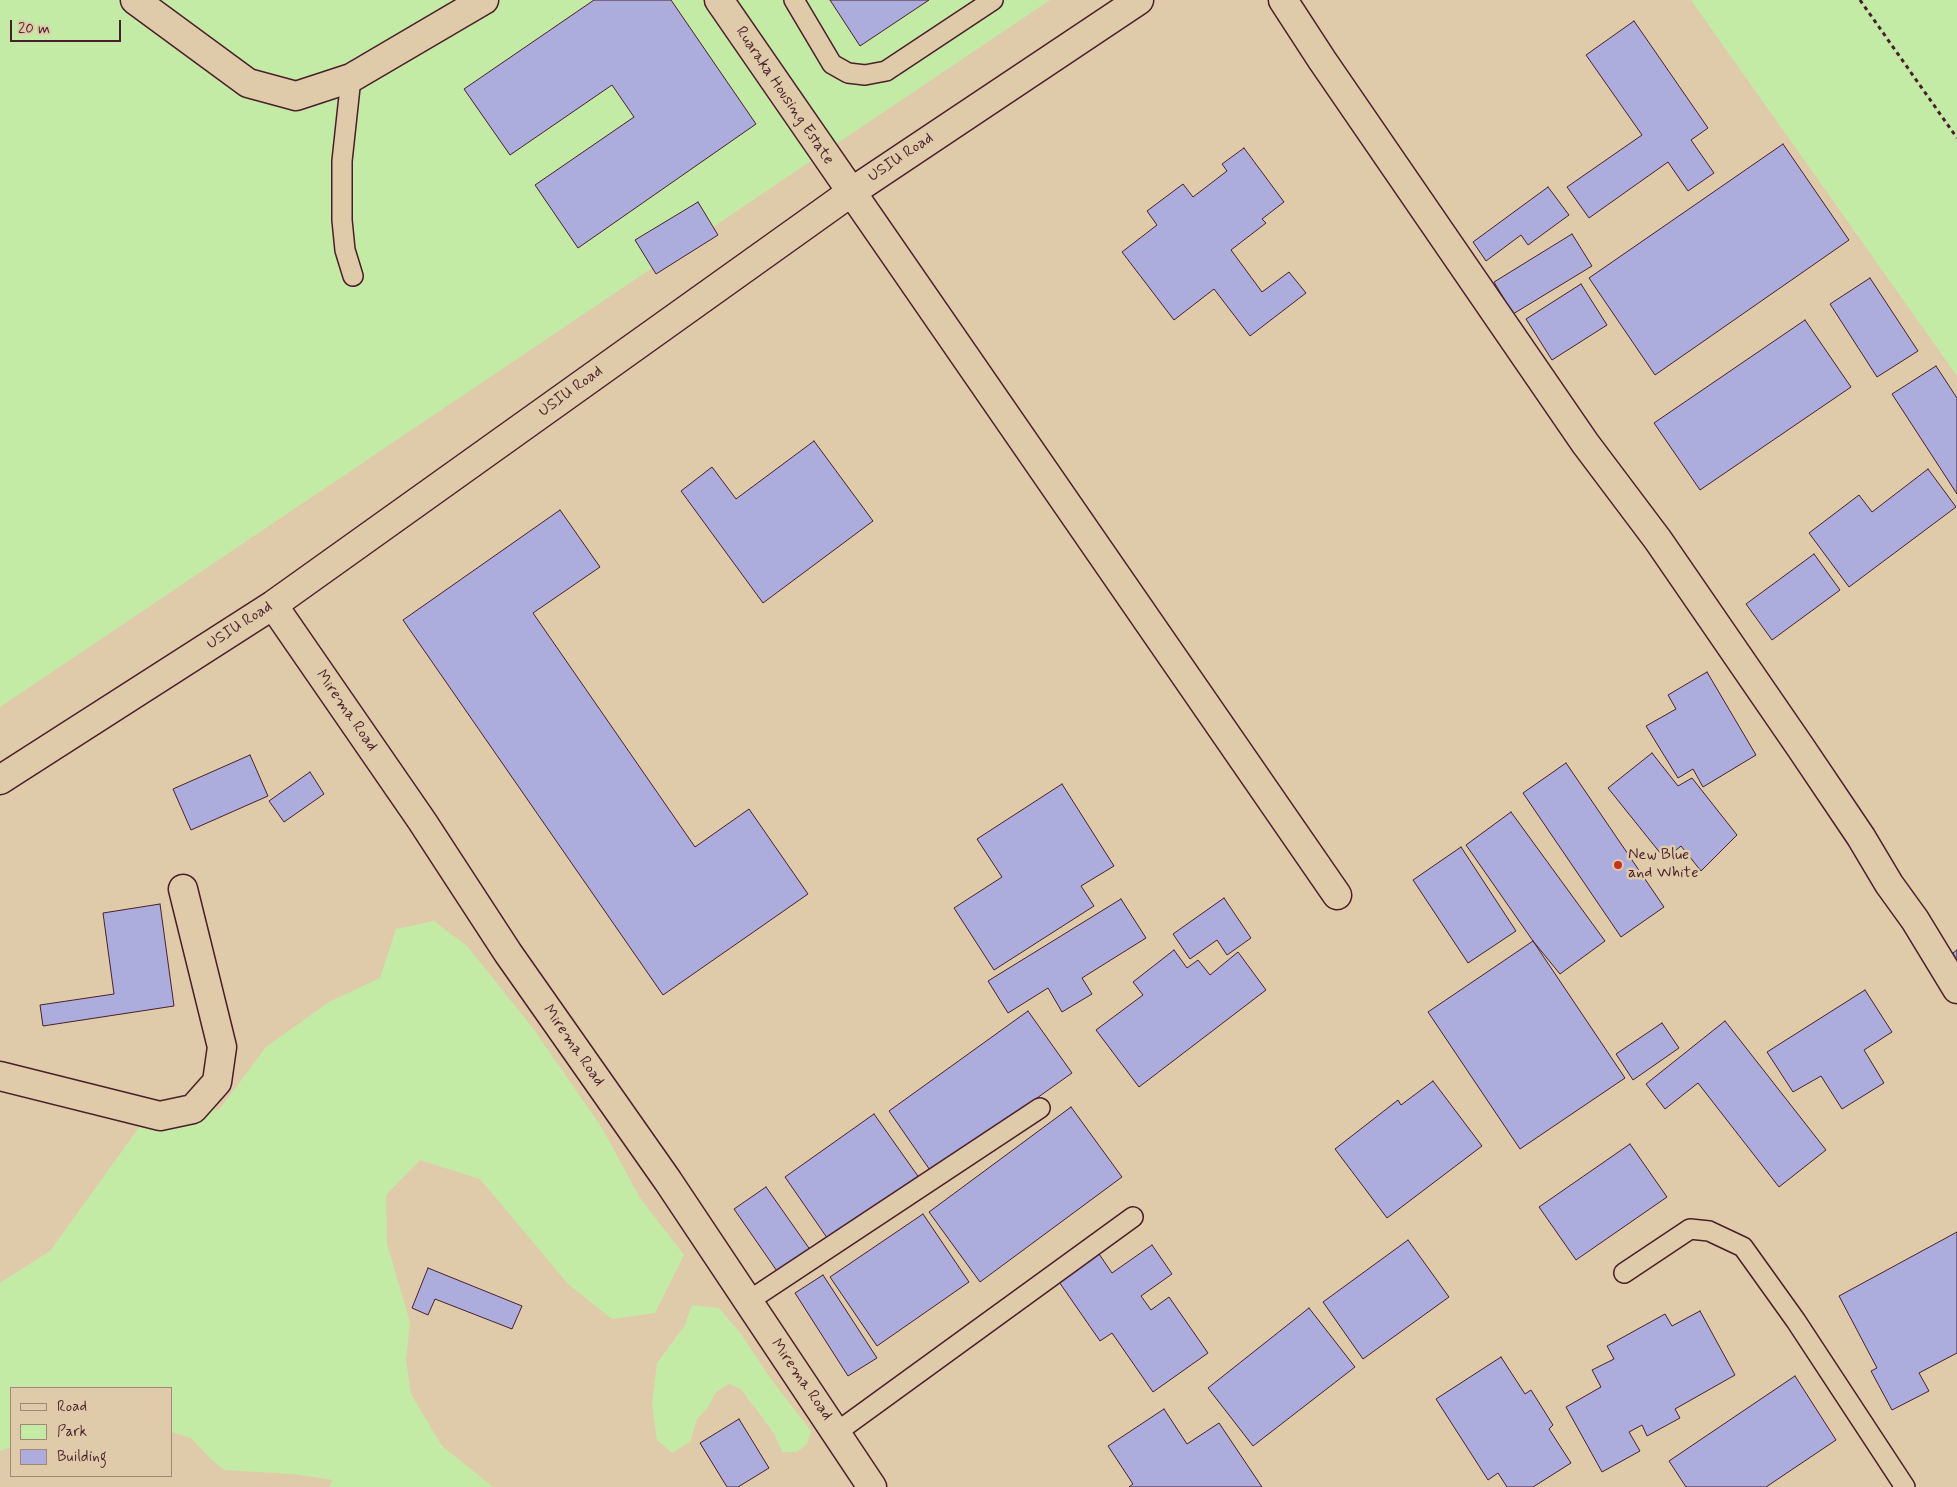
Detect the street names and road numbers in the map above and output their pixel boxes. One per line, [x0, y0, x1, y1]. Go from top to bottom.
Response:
street label: Ruaraka Housing Estate [731, 23, 837, 169]
street label: USIU Road [865, 129, 937, 187]
street label: USIU Road [535, 362, 607, 422]
street label: USIU Road [203, 598, 277, 654]
street label: Mirema Road [311, 667, 381, 755]
street label: Mirema Road [538, 1002, 608, 1090]
street label: Mirema Road [766, 1336, 836, 1424]

